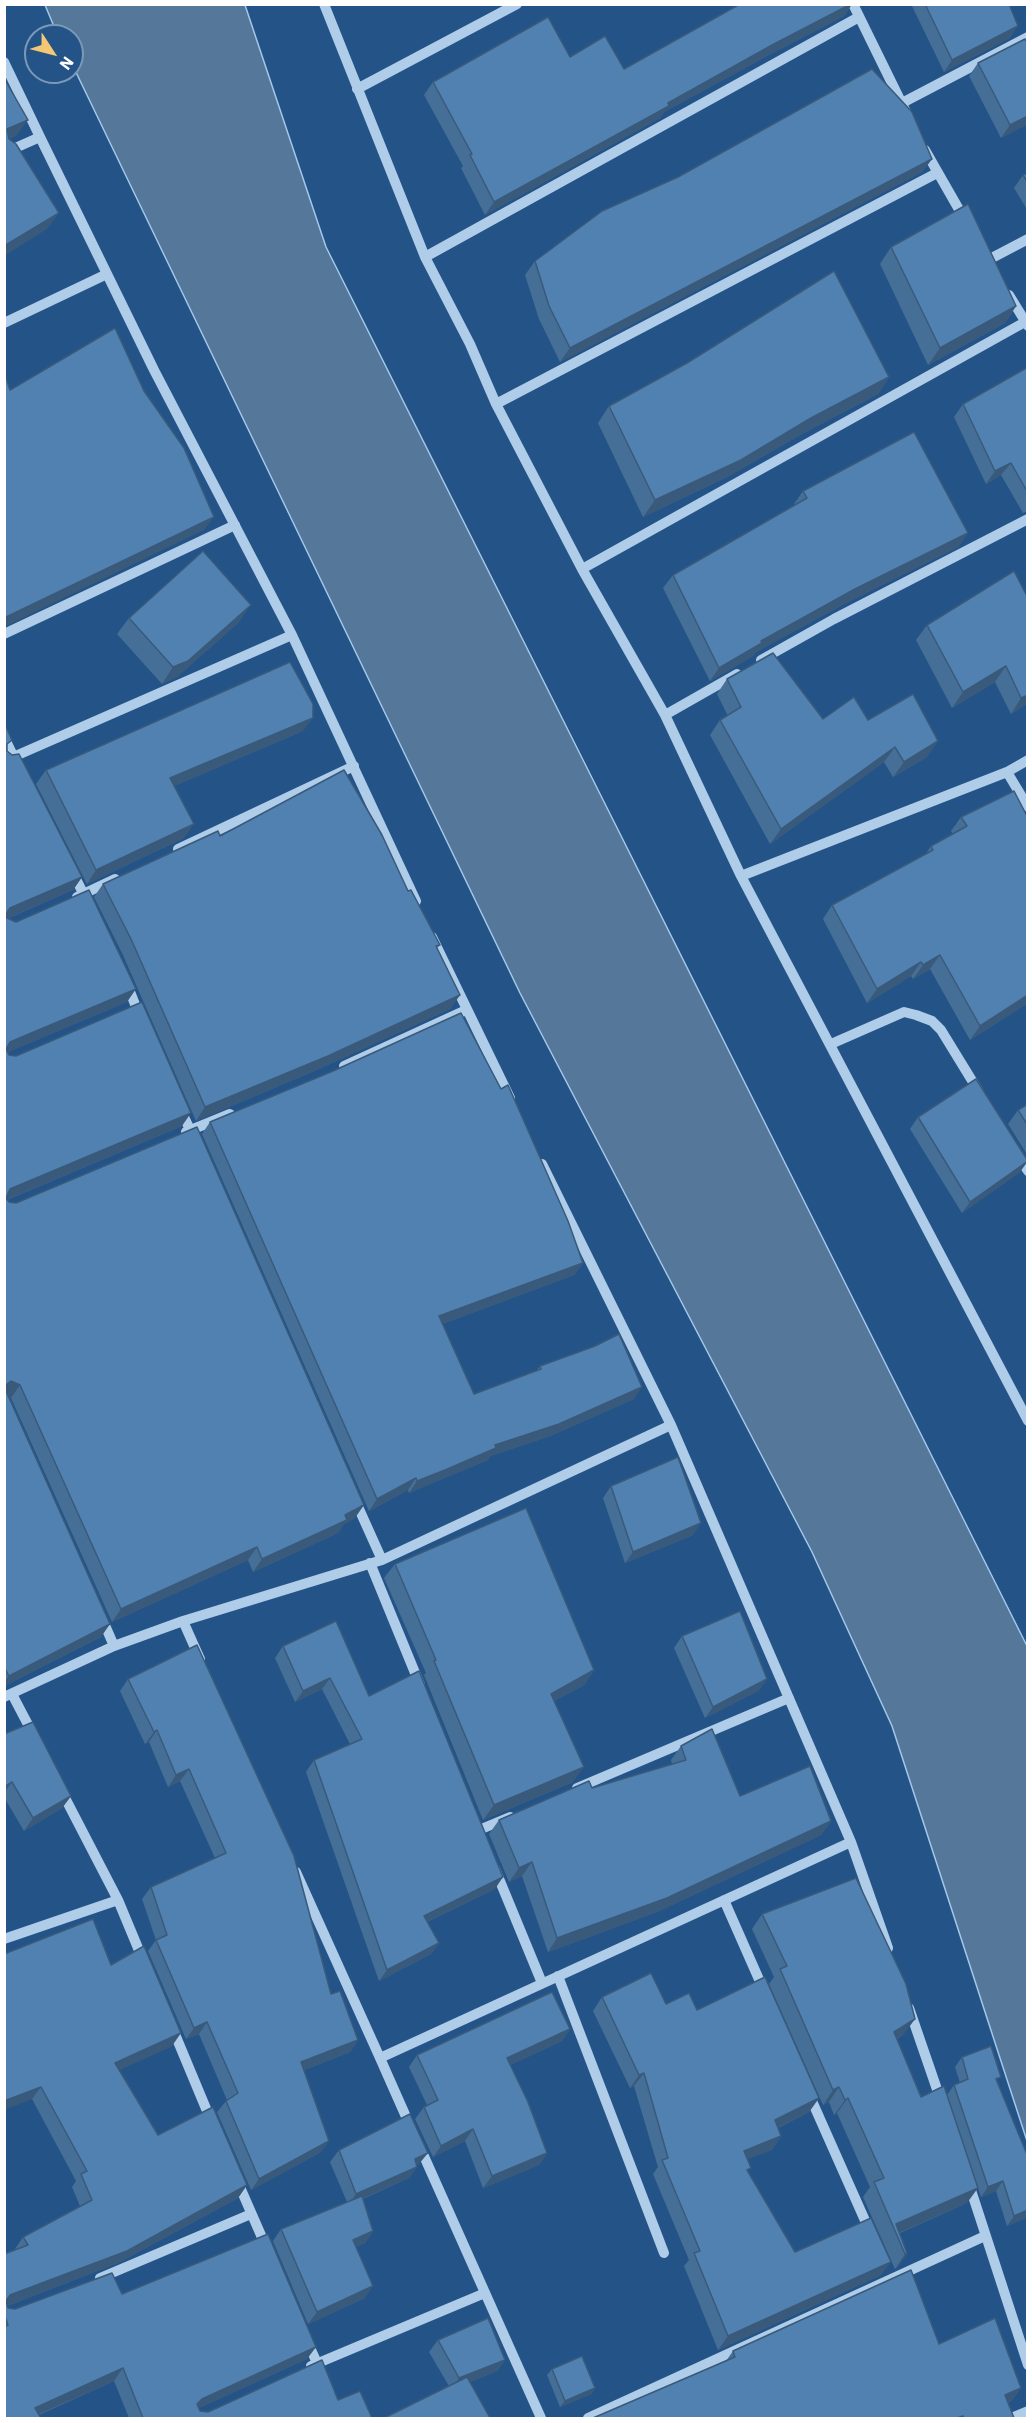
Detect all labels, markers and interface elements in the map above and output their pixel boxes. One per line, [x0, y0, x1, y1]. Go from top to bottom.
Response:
north arrow [24, 24, 84, 84]
text: N [55, 53, 78, 74]

